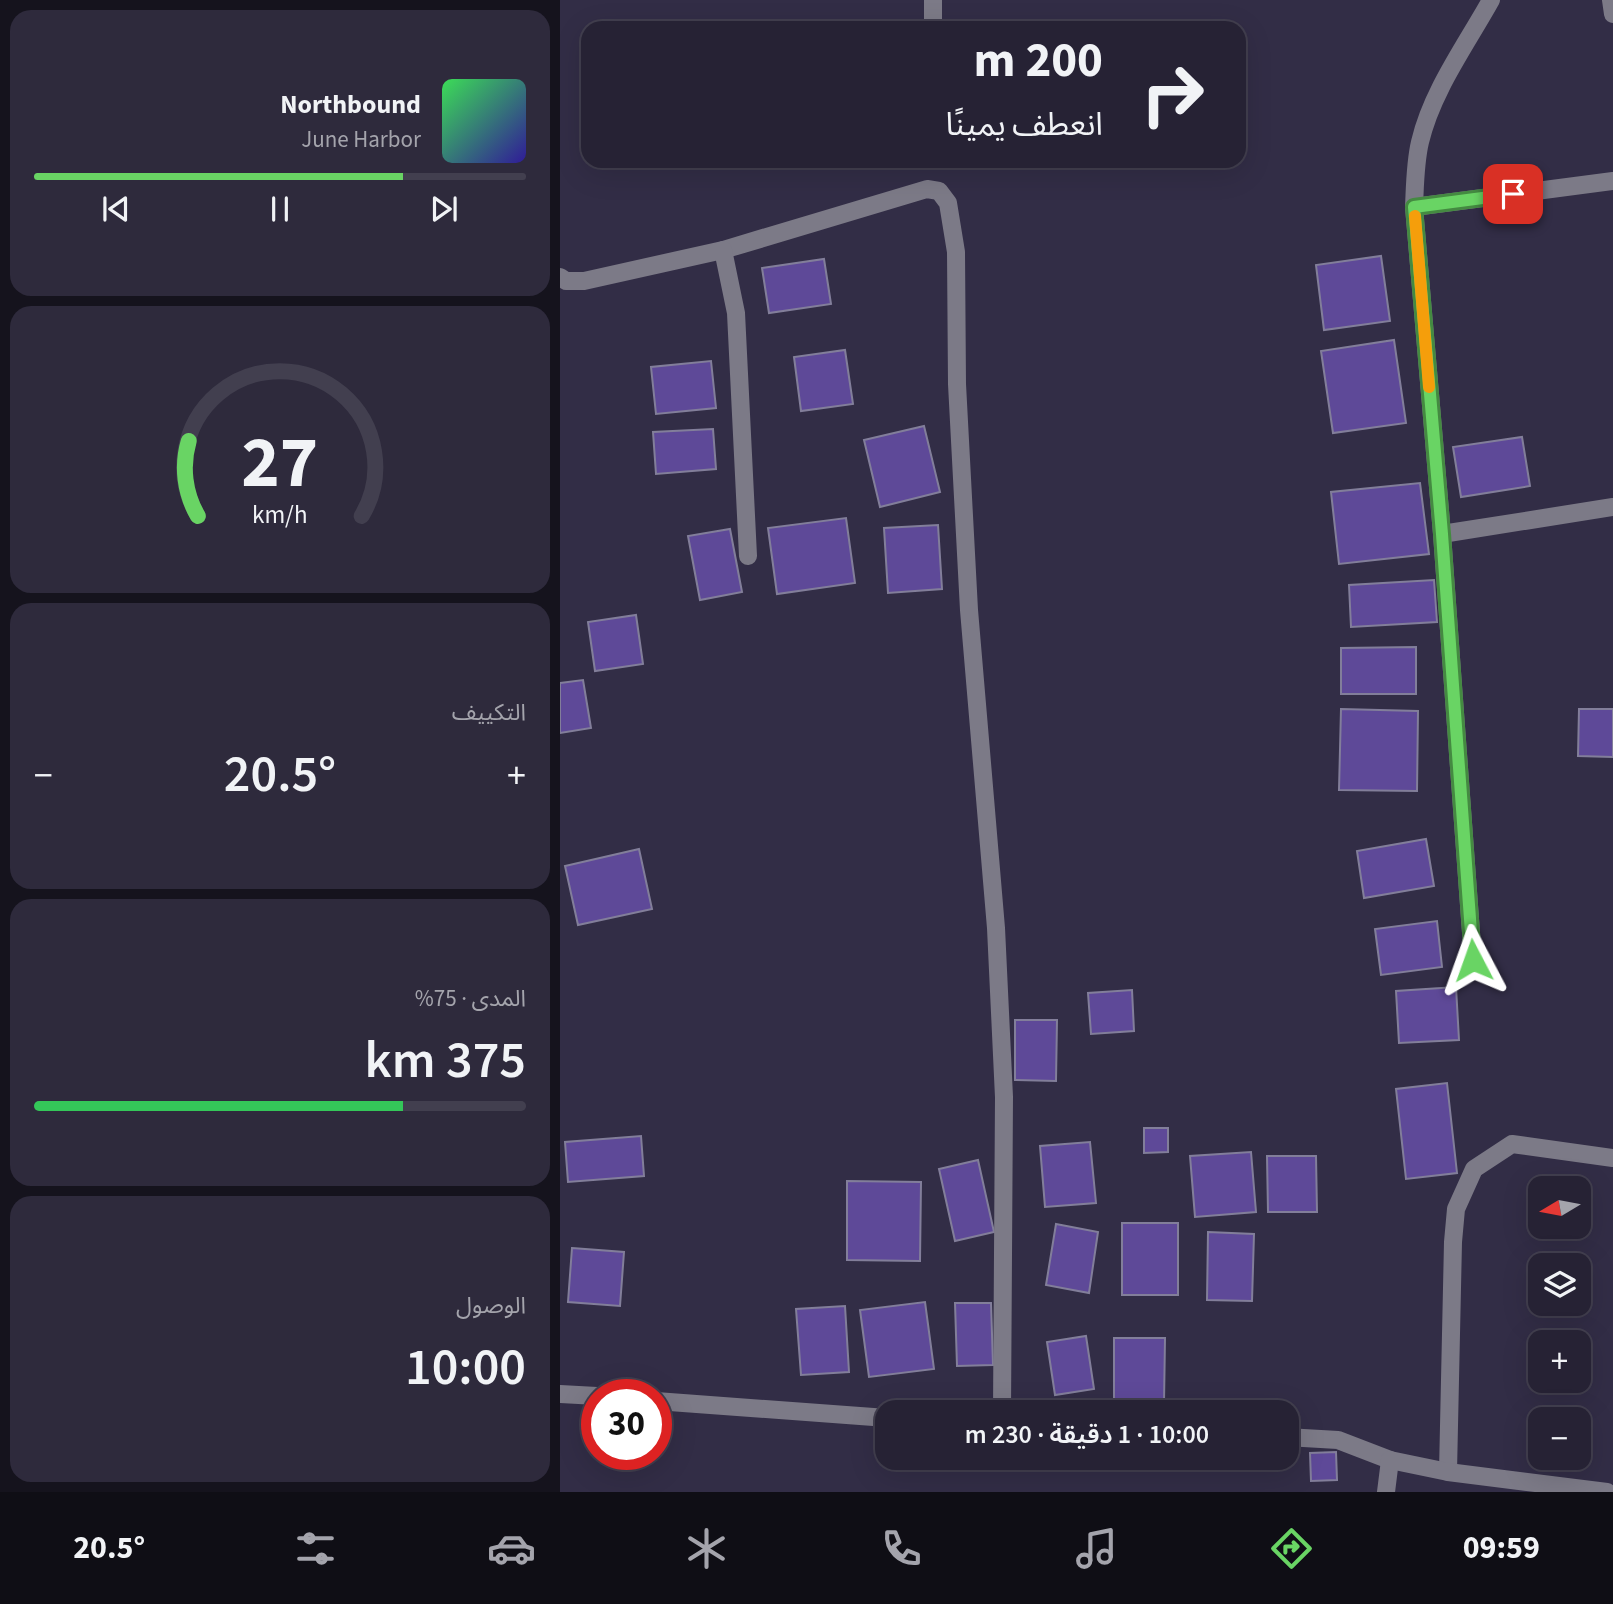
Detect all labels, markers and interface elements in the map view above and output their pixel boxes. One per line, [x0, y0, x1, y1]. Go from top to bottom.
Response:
text: 200 m [974, 26, 1103, 96]
icon: right [1127, 49, 1218, 140]
text: Northbound [280, 86, 421, 123]
text: انعطف يمينًا [946, 102, 1103, 148]
text: June Harbor [301, 123, 421, 156]
pin [1483, 164, 1543, 224]
icon: arrive [1494, 175, 1532, 213]
icon: previous [97, 190, 135, 228]
icon: pause [261, 190, 299, 228]
icon: next [425, 190, 463, 228]
text: 27 [242, 411, 318, 515]
text: km/h [252, 496, 308, 532]
text: التكييف [452, 696, 526, 729]
text: 20.5° [224, 738, 336, 812]
text: − [34, 749, 53, 803]
text: + [507, 749, 526, 803]
position arrow [1436, 923, 1510, 997]
text: المدى · 75% [415, 982, 526, 1015]
text: 375 km [365, 1024, 526, 1098]
north arrow [1528, 1176, 1591, 1239]
map controls [1528, 1176, 1591, 1470]
button: layers [1528, 1253, 1591, 1316]
text: الوصول [456, 1289, 526, 1322]
button: + [1528, 1330, 1591, 1393]
text: 10:00 [405, 1331, 526, 1405]
speed limit sign: 30 [581, 1379, 672, 1470]
button: − [1528, 1407, 1591, 1470]
text: 10:00 · 1 دقيقة · 230 m [965, 1416, 1209, 1453]
icon: filters [291, 1524, 340, 1573]
icon: car [487, 1524, 536, 1573]
icon: climate [682, 1524, 731, 1573]
icon: phone [877, 1524, 926, 1573]
icon: music [1072, 1524, 1121, 1573]
icon: directions [1267, 1524, 1316, 1573]
text: 20.5° [73, 1525, 145, 1571]
text: 09:59 [1463, 1525, 1540, 1571]

